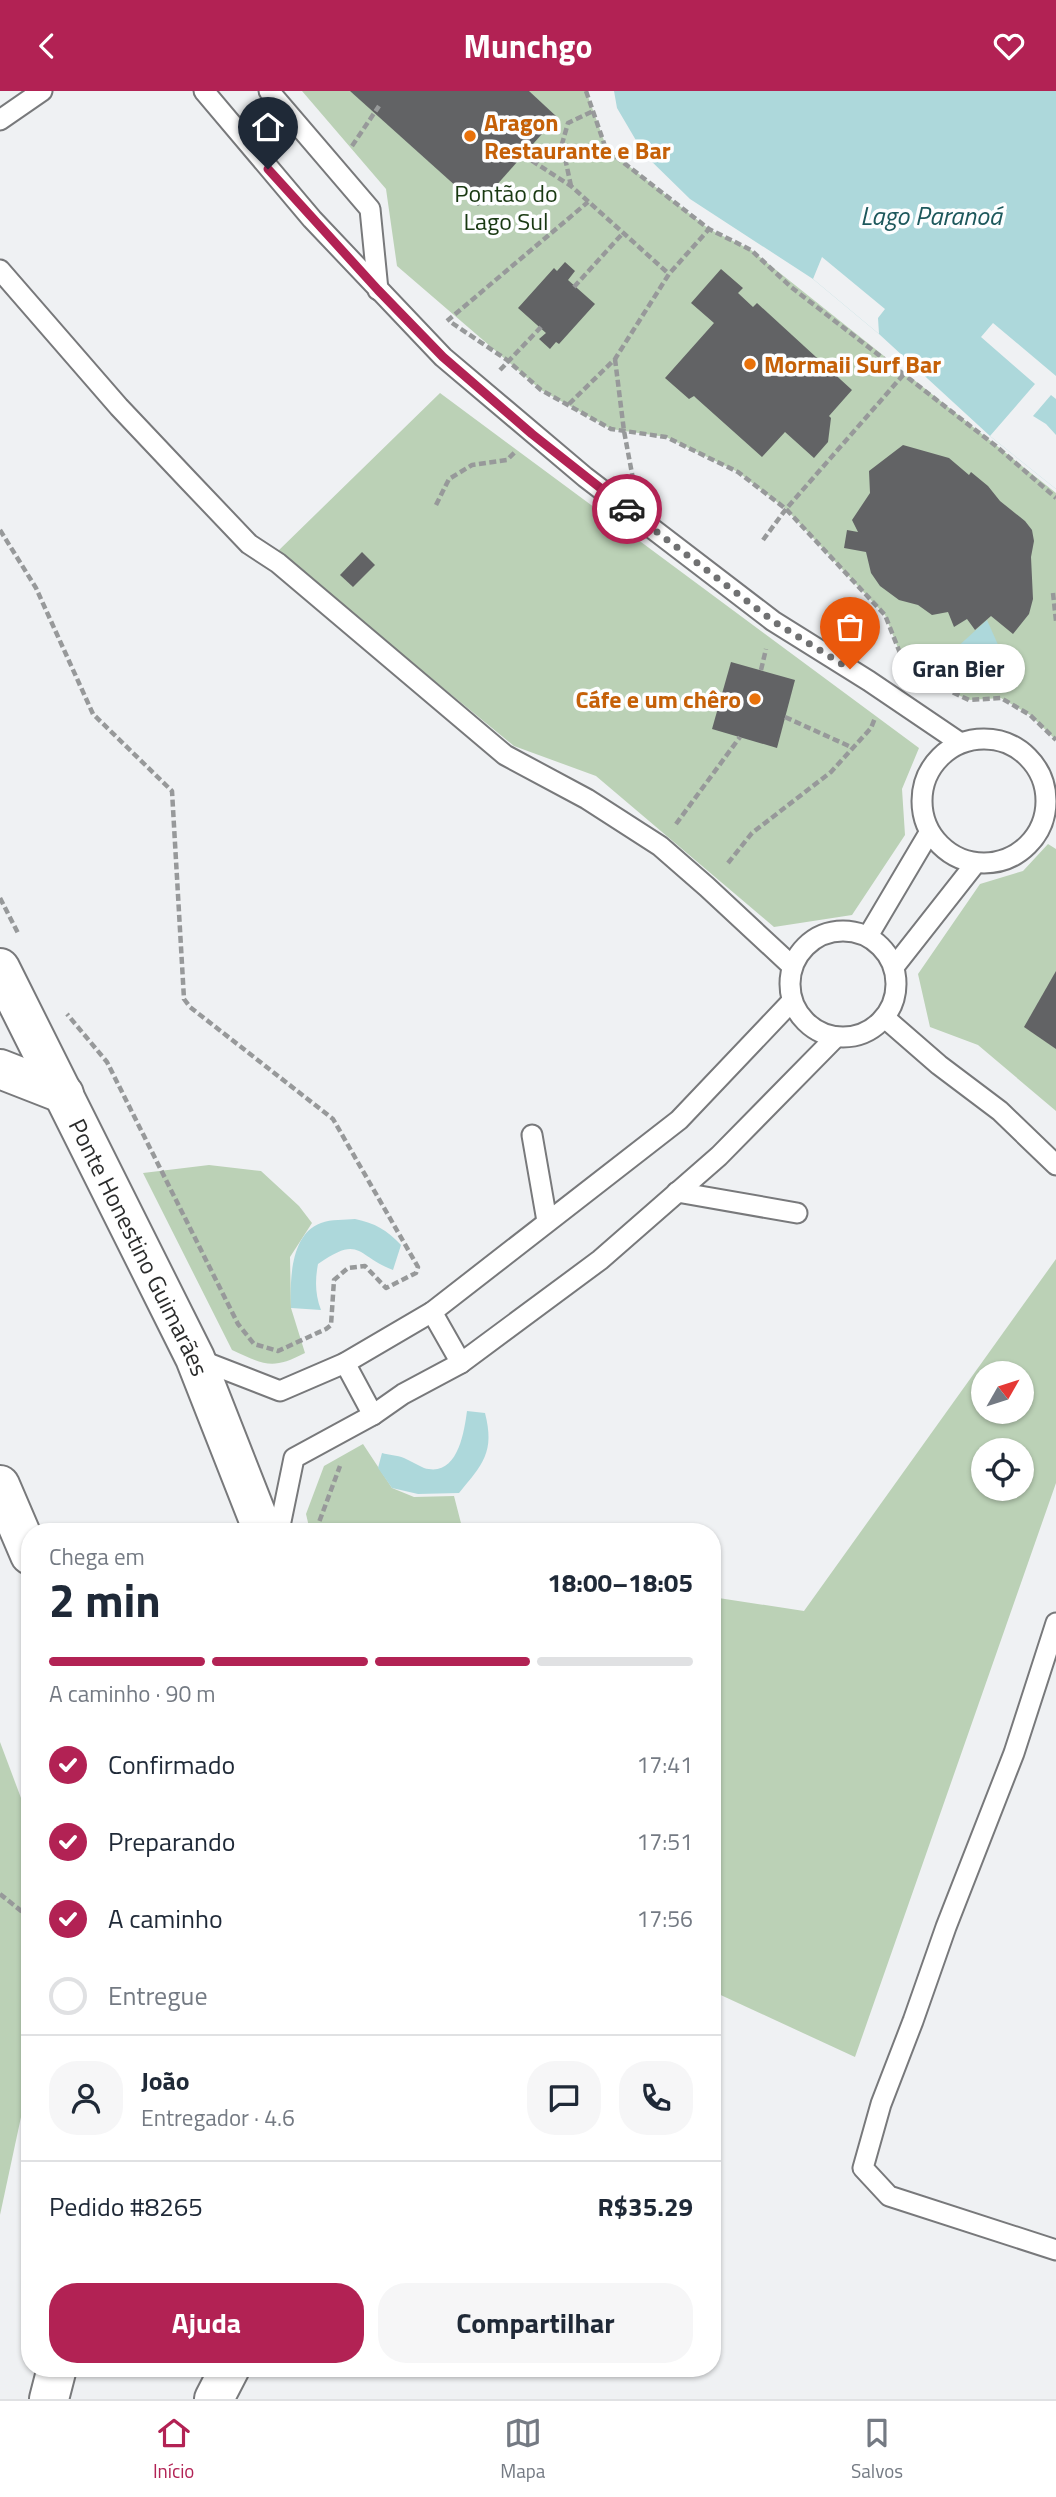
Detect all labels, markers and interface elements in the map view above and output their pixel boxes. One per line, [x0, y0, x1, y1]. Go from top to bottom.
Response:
text: Munchgo [464, 22, 592, 70]
icon: back [28, 27, 66, 65]
icon: heart [990, 27, 1028, 65]
pin [238, 97, 298, 169]
place label: Aragon Restaurante e Bar [484, 104, 671, 168]
icon: home [249, 108, 287, 146]
marker: Aragon Restaurante e Bar [462, 128, 478, 144]
park label: Pontão do Lago Sul [454, 175, 558, 239]
water label: Lago Paranoá [860, 196, 1004, 235]
place label: Mormaii Surf Bar [764, 346, 941, 382]
marker: Mormaii Surf Bar [742, 356, 758, 372]
courier [592, 474, 662, 544]
icon: car [608, 490, 646, 528]
pin [820, 597, 880, 669]
icon: bag [831, 608, 869, 646]
callout: Gran Bier [892, 645, 1025, 693]
text: Gran Bier [912, 651, 1005, 686]
place label: Cáfe e um chêro [576, 681, 741, 717]
marker: Cáfe e um chêro [747, 691, 763, 707]
street label: Ponte Honestino Guimarães [60, 1112, 218, 1381]
north arrow [971, 1361, 1034, 1425]
map controls [971, 1361, 1034, 1501]
button: locate [971, 1438, 1034, 1501]
text: Chega em [49, 1539, 145, 1574]
text: 18:00–18:05 [547, 1563, 693, 1602]
text: 2 min [49, 1565, 161, 1635]
text: A caminho · 90 m [49, 1676, 216, 1711]
text: Confirmado [108, 1745, 235, 1784]
icon: check [49, 1746, 87, 1784]
text: 17:41 [636, 1747, 693, 1782]
text: Preparando [108, 1822, 235, 1861]
icon: check [49, 1823, 87, 1861]
text: 17:51 [636, 1824, 693, 1859]
text: A caminho [108, 1899, 223, 1938]
icon: check [49, 1900, 87, 1938]
text: 17:56 [636, 1901, 693, 1936]
text: Entregue [108, 1976, 208, 2015]
button: person [49, 2061, 123, 2135]
text: João [141, 2061, 190, 2100]
button: chat [527, 2061, 601, 2135]
button: phone [619, 2061, 693, 2135]
text: Entregador · 4.6 [141, 2100, 295, 2135]
text: Pedido #8265 [49, 2187, 203, 2226]
text: R$35.29 [597, 2187, 693, 2226]
button: Ajuda [49, 2283, 364, 2363]
button: Compartilhar [378, 2283, 693, 2363]
tab: Início [153, 2414, 194, 2485]
tab: Mapa [500, 2414, 545, 2485]
tab: Salvos [851, 2414, 903, 2485]

